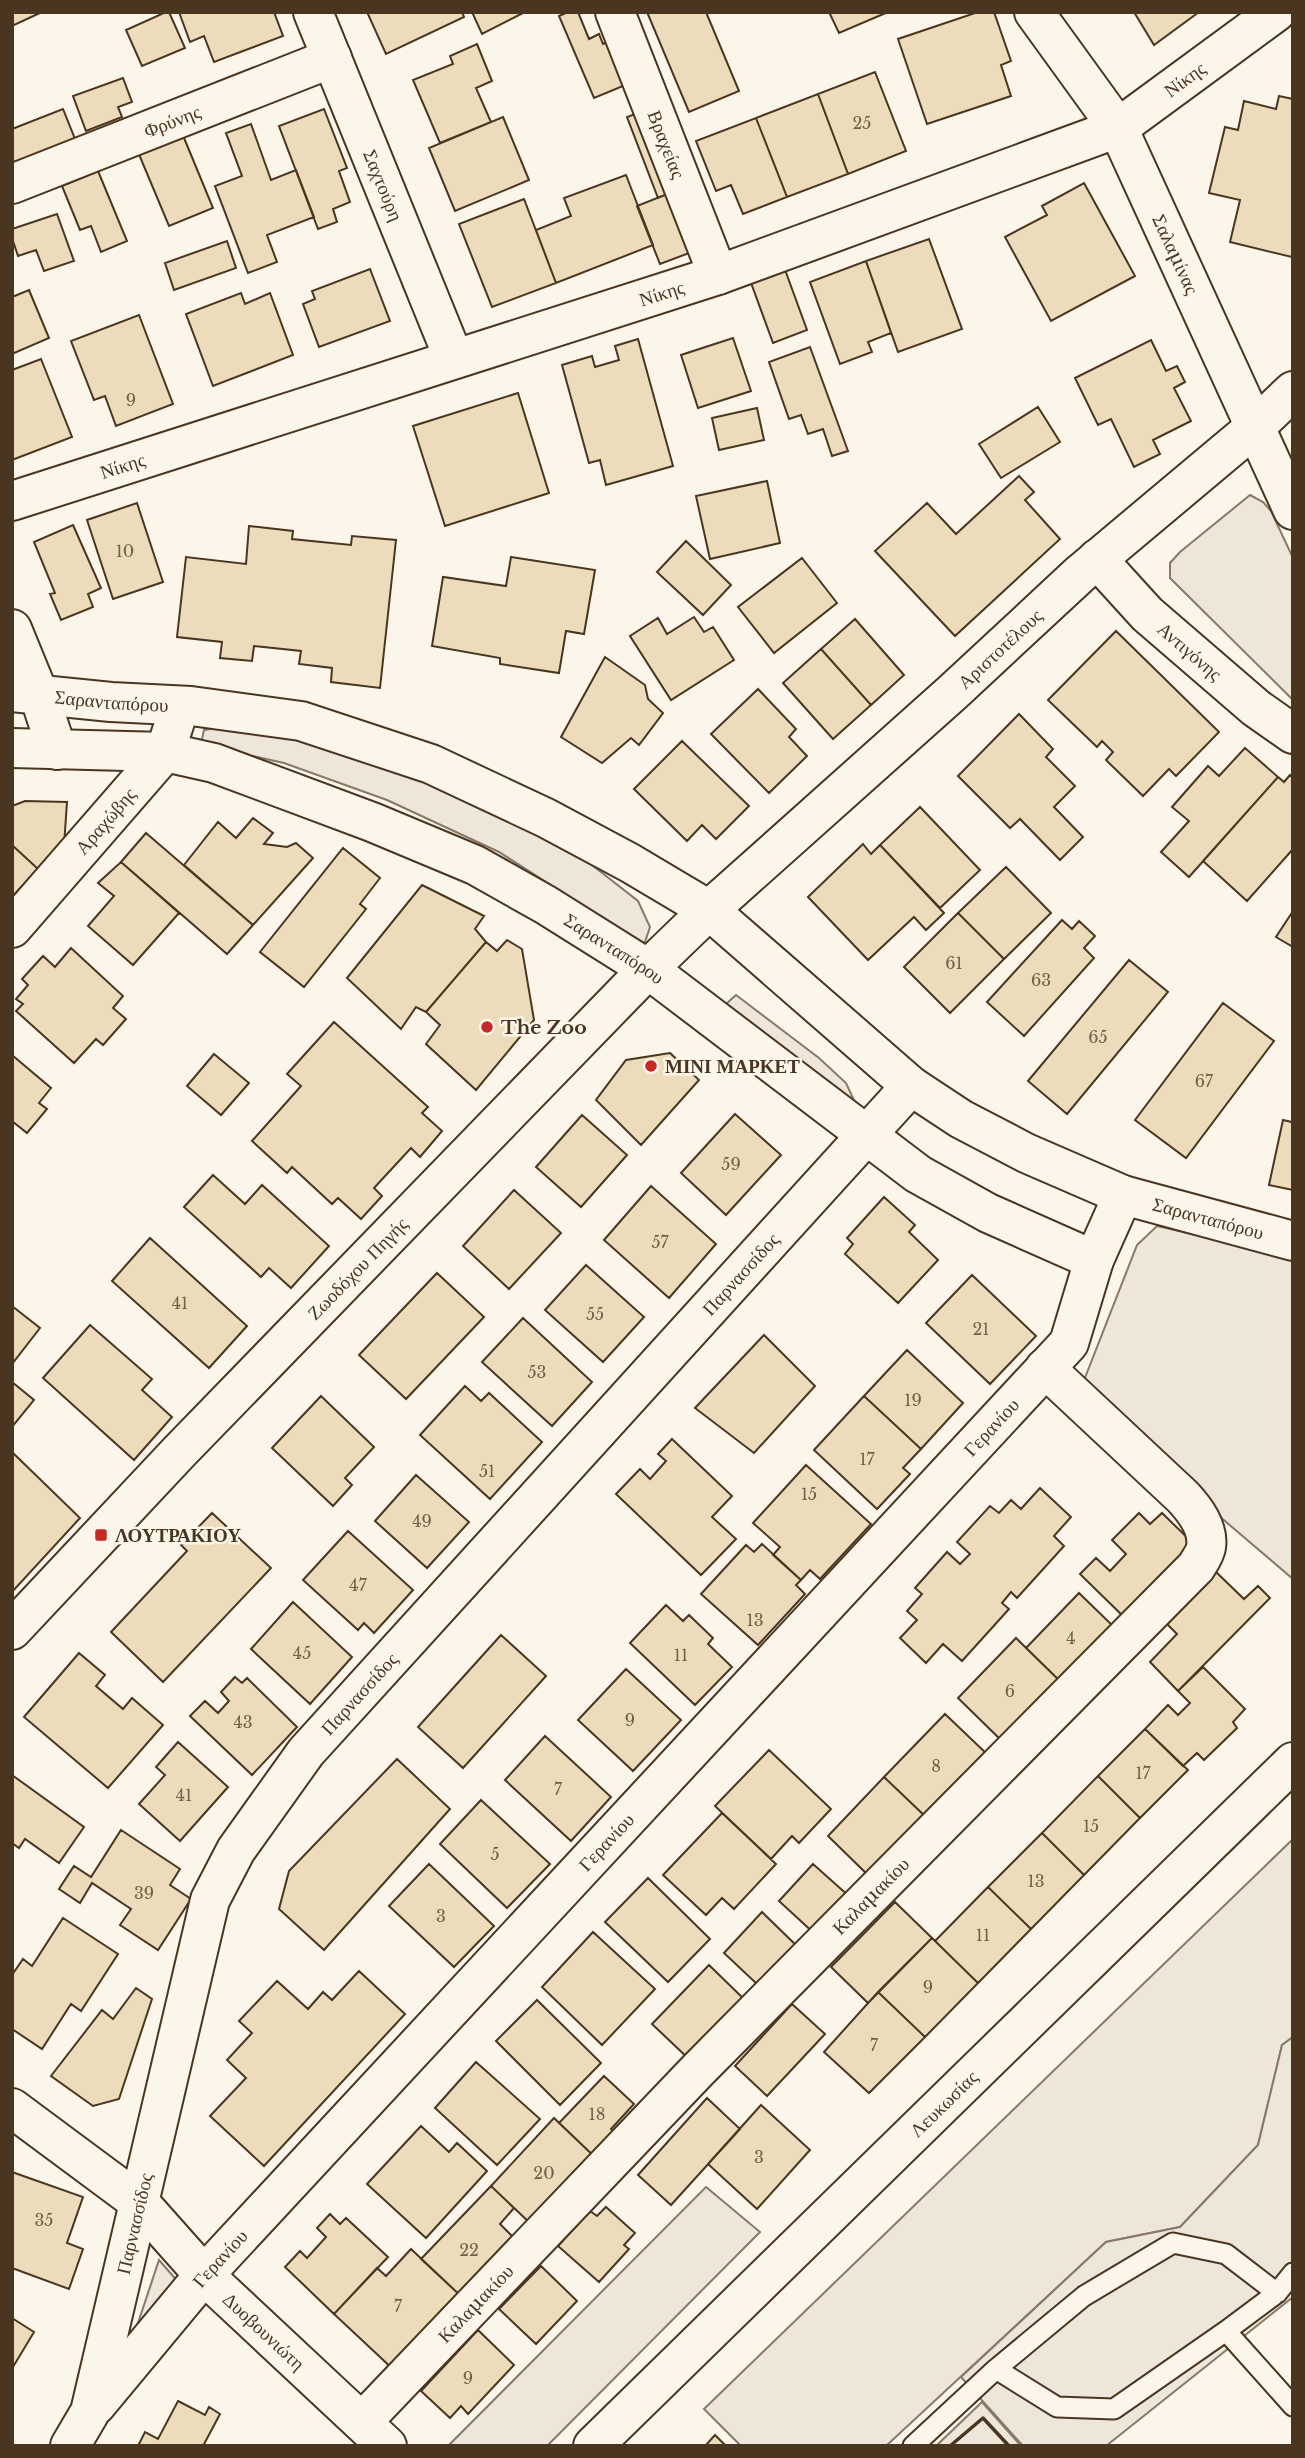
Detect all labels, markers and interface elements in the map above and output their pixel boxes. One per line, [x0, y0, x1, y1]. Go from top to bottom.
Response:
street label: Νίκης [1159, 56, 1210, 102]
street label: Φρύνης [140, 99, 204, 142]
street label: Βραχείας [643, 107, 691, 182]
house number: 25 [853, 113, 871, 133]
street label: Σαχτούρη [359, 146, 408, 225]
street label: Σαλαμίνας [1148, 211, 1204, 298]
street label: Νίκης [636, 275, 687, 311]
house number: 9 [126, 390, 136, 410]
street label: Νίκης [97, 448, 148, 484]
house number: 10 [116, 541, 134, 561]
street label: Αριστοτέλους [953, 604, 1047, 694]
street label: Αντιγόνης [1153, 617, 1227, 685]
street label: Σαρανταπόρου [54, 685, 169, 716]
street label: Αραχώβης [70, 782, 141, 859]
street label: Σαρανταπόρου [560, 908, 669, 989]
house number: 61 [945, 953, 963, 973]
house number: 63 [1031, 970, 1051, 990]
place label: The Zoo [501, 1016, 587, 1039]
marker: The Zoo [479, 1019, 495, 1035]
house number: 65 [1088, 1027, 1108, 1047]
place label: ΜΙΝΙ ΜΑΡΚΕΤ [665, 1055, 800, 1078]
marker: ΜΙΝΙ ΜΑΡΚΕΤ [643, 1058, 659, 1074]
house number: 67 [1195, 1071, 1214, 1091]
house number: 59 [721, 1154, 741, 1174]
street label: Σαρανταπόρου [1150, 1192, 1266, 1244]
street label: Ζωοδόχου Πηγής [302, 1212, 413, 1324]
street label: Παρνασσίδος [697, 1228, 784, 1320]
house number: 57 [651, 1232, 670, 1252]
house number: 41 [172, 1293, 188, 1313]
house number: 55 [586, 1304, 604, 1324]
house number: 21 [973, 1319, 990, 1339]
house number: 53 [528, 1362, 546, 1382]
house number: 19 [904, 1390, 922, 1410]
street label: Γερανίου [958, 1393, 1024, 1461]
house number: 17 [859, 1449, 876, 1469]
house number: 51 [479, 1461, 495, 1481]
house number: 15 [801, 1484, 817, 1504]
house number: 49 [412, 1511, 432, 1531]
place label: ΛΟΥΤΡΑΚΙΟΥ [115, 1524, 241, 1547]
marker: ΛΟΥΤΡΑΚΙΟΥ [93, 1527, 109, 1543]
house number: 47 [349, 1575, 368, 1595]
house number: 13 [747, 1610, 764, 1630]
house number: 4 [1066, 1628, 1076, 1648]
house number: 45 [293, 1643, 311, 1663]
house number: 11 [674, 1645, 688, 1665]
street label: Παρνασσίδος [316, 1647, 403, 1740]
house number: 6 [1005, 1681, 1015, 1701]
house number: 9 [625, 1710, 635, 1730]
house number: 43 [233, 1712, 253, 1732]
house number: 8 [931, 1756, 941, 1776]
house number: 17 [1135, 1763, 1152, 1783]
house number: 7 [554, 1779, 563, 1799]
house number: 41 [176, 1785, 192, 1805]
street label: Γερανίου [573, 1808, 639, 1876]
house number: 15 [1083, 1816, 1099, 1836]
house number: 5 [490, 1844, 500, 1864]
street label: Καλαμακίου [827, 1852, 914, 1939]
house number: 13 [1028, 1871, 1045, 1891]
house number: 39 [134, 1883, 154, 1903]
house number: 3 [436, 1906, 446, 1926]
house number: 11 [976, 1925, 990, 1945]
house number: 9 [923, 1977, 933, 1997]
house number: 7 [870, 2035, 879, 2055]
street label: Λευκωσίας [905, 2065, 983, 2142]
house number: 18 [589, 2104, 605, 2124]
house number: 3 [754, 2147, 764, 2167]
house number: 20 [533, 2163, 555, 2183]
street label: Παρνασσίδος [111, 2170, 157, 2276]
house number: 35 [35, 2210, 53, 2230]
street label: Γερανίου [187, 2224, 252, 2292]
house number: 22 [459, 2240, 479, 2260]
street label: Καλαμακίου [433, 2259, 518, 2347]
street label: Δυοβουνιώτη [218, 2287, 310, 2375]
house number: 7 [394, 2296, 403, 2316]
house number: 9 [463, 2368, 473, 2388]

